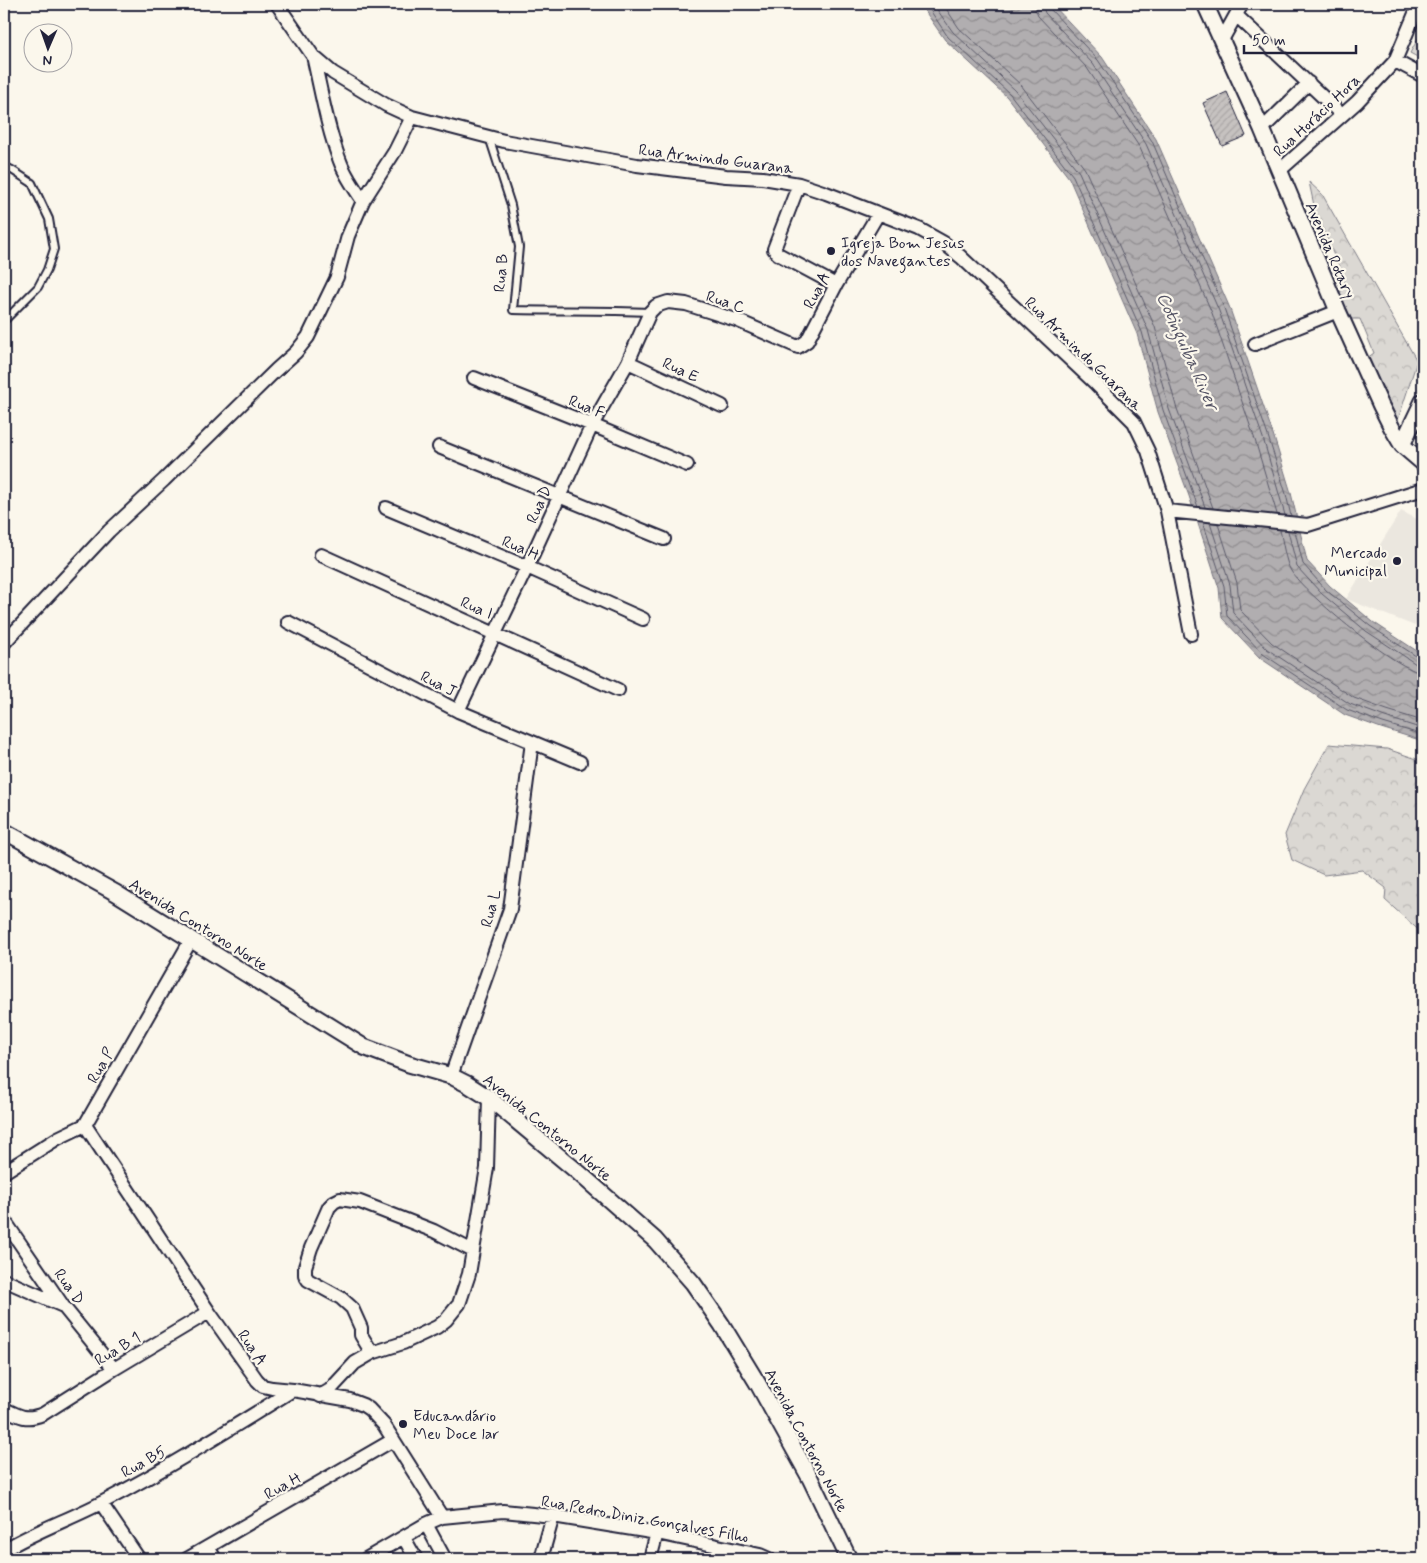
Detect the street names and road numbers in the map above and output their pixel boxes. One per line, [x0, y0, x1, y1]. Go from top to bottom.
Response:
street label: Rua Horácio Hora [1269, 70, 1365, 162]
street label: Rua Armindo Guarana [637, 140, 795, 179]
street label: Avenida Rotary [1300, 199, 1359, 302]
street label: Rua B [489, 253, 514, 293]
street label: Rua A [799, 269, 836, 313]
street label: Rua C [703, 286, 748, 319]
street label: Rua Armindo Guarana [1020, 292, 1147, 416]
street label: Rua E [659, 353, 702, 388]
street label: Rua F [565, 391, 608, 424]
street label: Rua D [522, 482, 557, 527]
street label: Rua H [498, 531, 543, 566]
street label: Rua I [457, 592, 496, 625]
street label: Rua J [417, 666, 460, 702]
street label: Avenida Contorno Norte [125, 874, 272, 977]
street label: Rua L [476, 887, 507, 930]
street label: Rua P [83, 1044, 120, 1088]
street label: Avenida Contorno Norte [478, 1070, 616, 1187]
street label: Rua D [49, 1265, 89, 1309]
street label: Rua A [232, 1326, 271, 1370]
street label: Rua B 1 [91, 1327, 145, 1371]
street label: Avenida Contorno Norte [759, 1365, 853, 1517]
street label: Rua B5 [117, 1441, 170, 1483]
street label: Rua H [261, 1467, 305, 1505]
street label: Rua Pedro Diniz Gonçalves Filho [539, 1491, 750, 1548]

